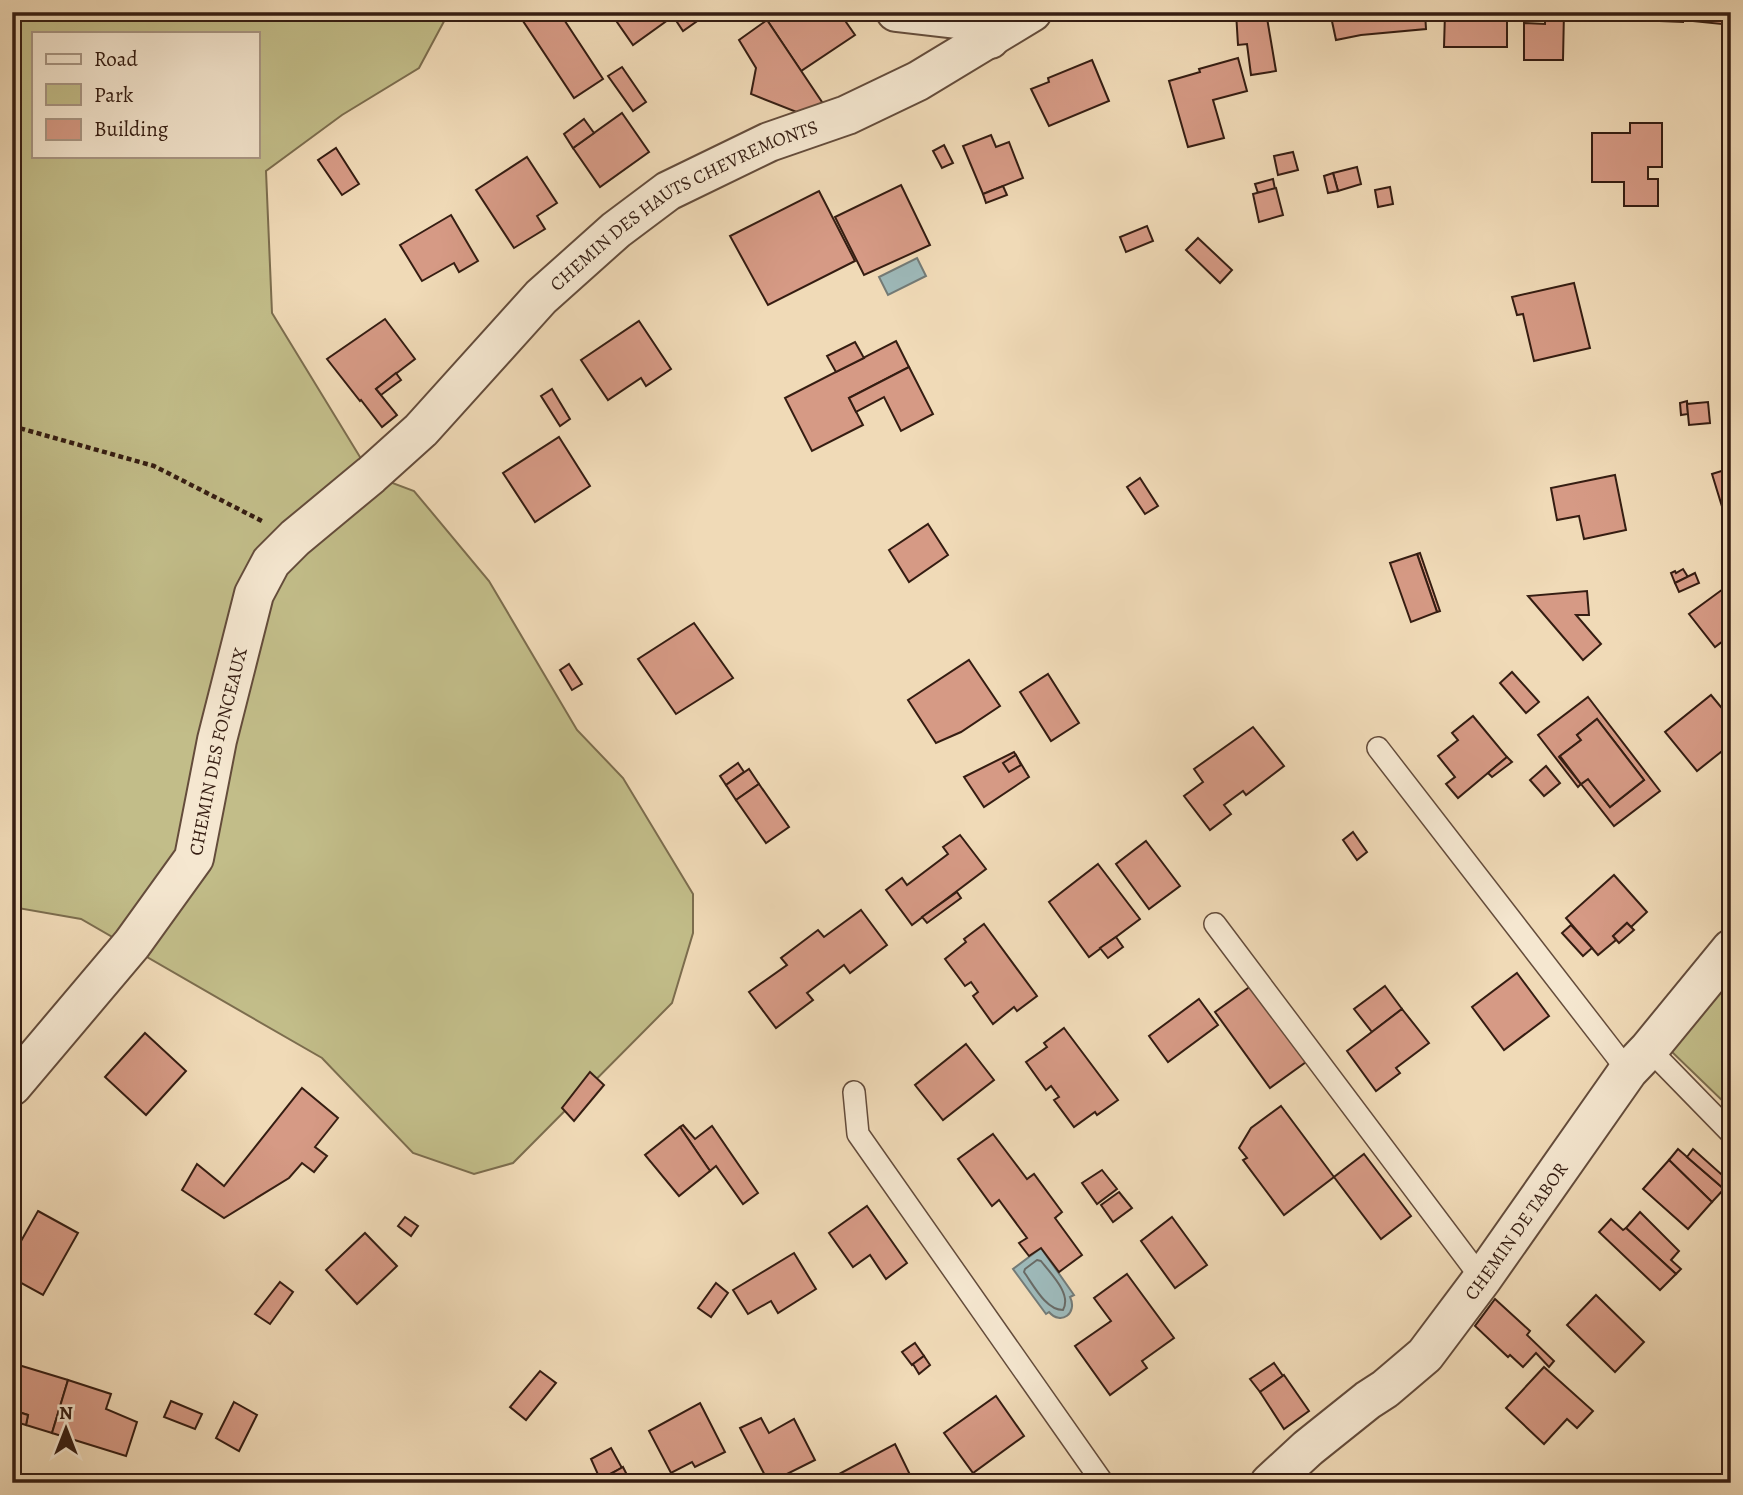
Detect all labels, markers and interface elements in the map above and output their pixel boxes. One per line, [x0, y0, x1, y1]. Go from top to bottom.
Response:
legend [32, 32, 259, 158]
text: Road [94, 45, 138, 73]
text: Park [94, 81, 134, 109]
street label: CHEMIN DES HAUTS CHEVREMONTS [544, 114, 822, 297]
text: Building [94, 115, 169, 143]
street label: CHEMIN DES FONCEAUX [183, 645, 254, 858]
street label: CHEMIN DE TABOR [1459, 1157, 1574, 1306]
north arrow [32, 1394, 102, 1464]
text: N [59, 1400, 73, 1426]

